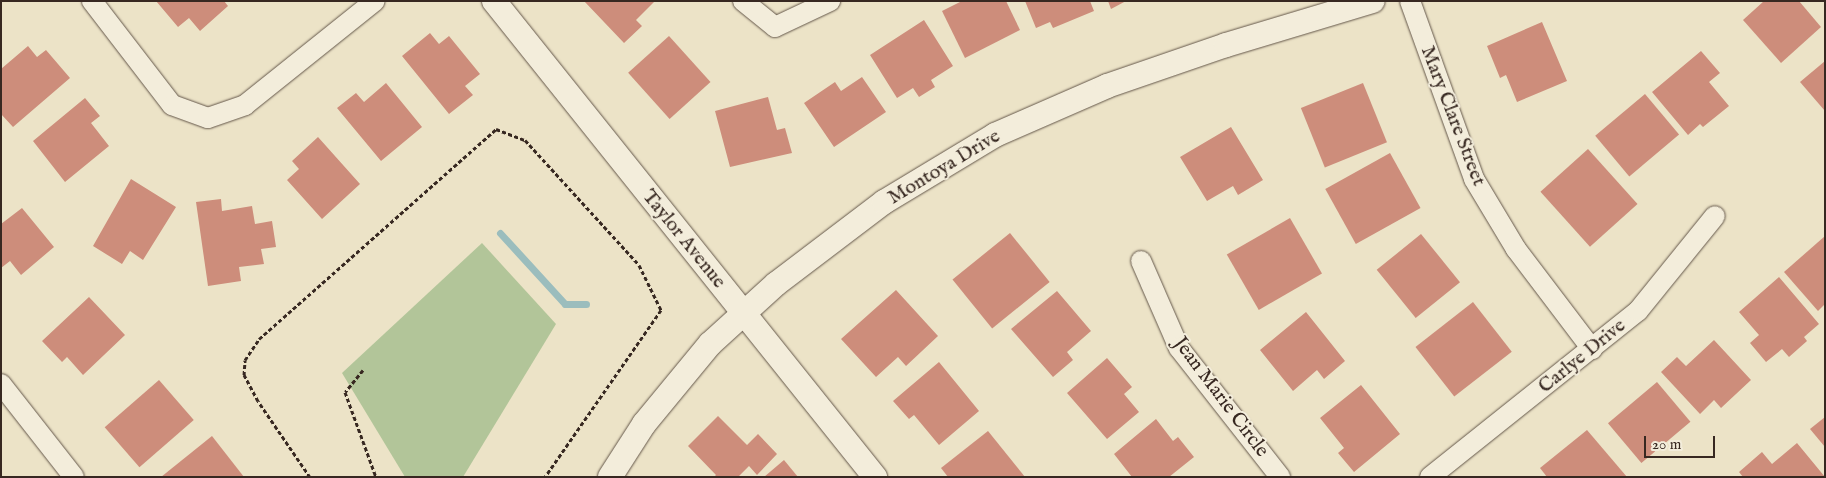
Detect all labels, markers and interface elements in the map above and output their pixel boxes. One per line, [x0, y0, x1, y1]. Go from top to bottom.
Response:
street label: Mary Clare Street [1415, 43, 1491, 189]
street label: Montoya Drive [884, 124, 1004, 210]
street label: Taylor Avenue [637, 185, 731, 293]
street label: Carlye Drive [1534, 314, 1630, 398]
street label: Jean Marie Circle [1168, 332, 1274, 462]
scale bar [1646, 426, 1717, 458]
text: 20 m [1652, 435, 1681, 454]

